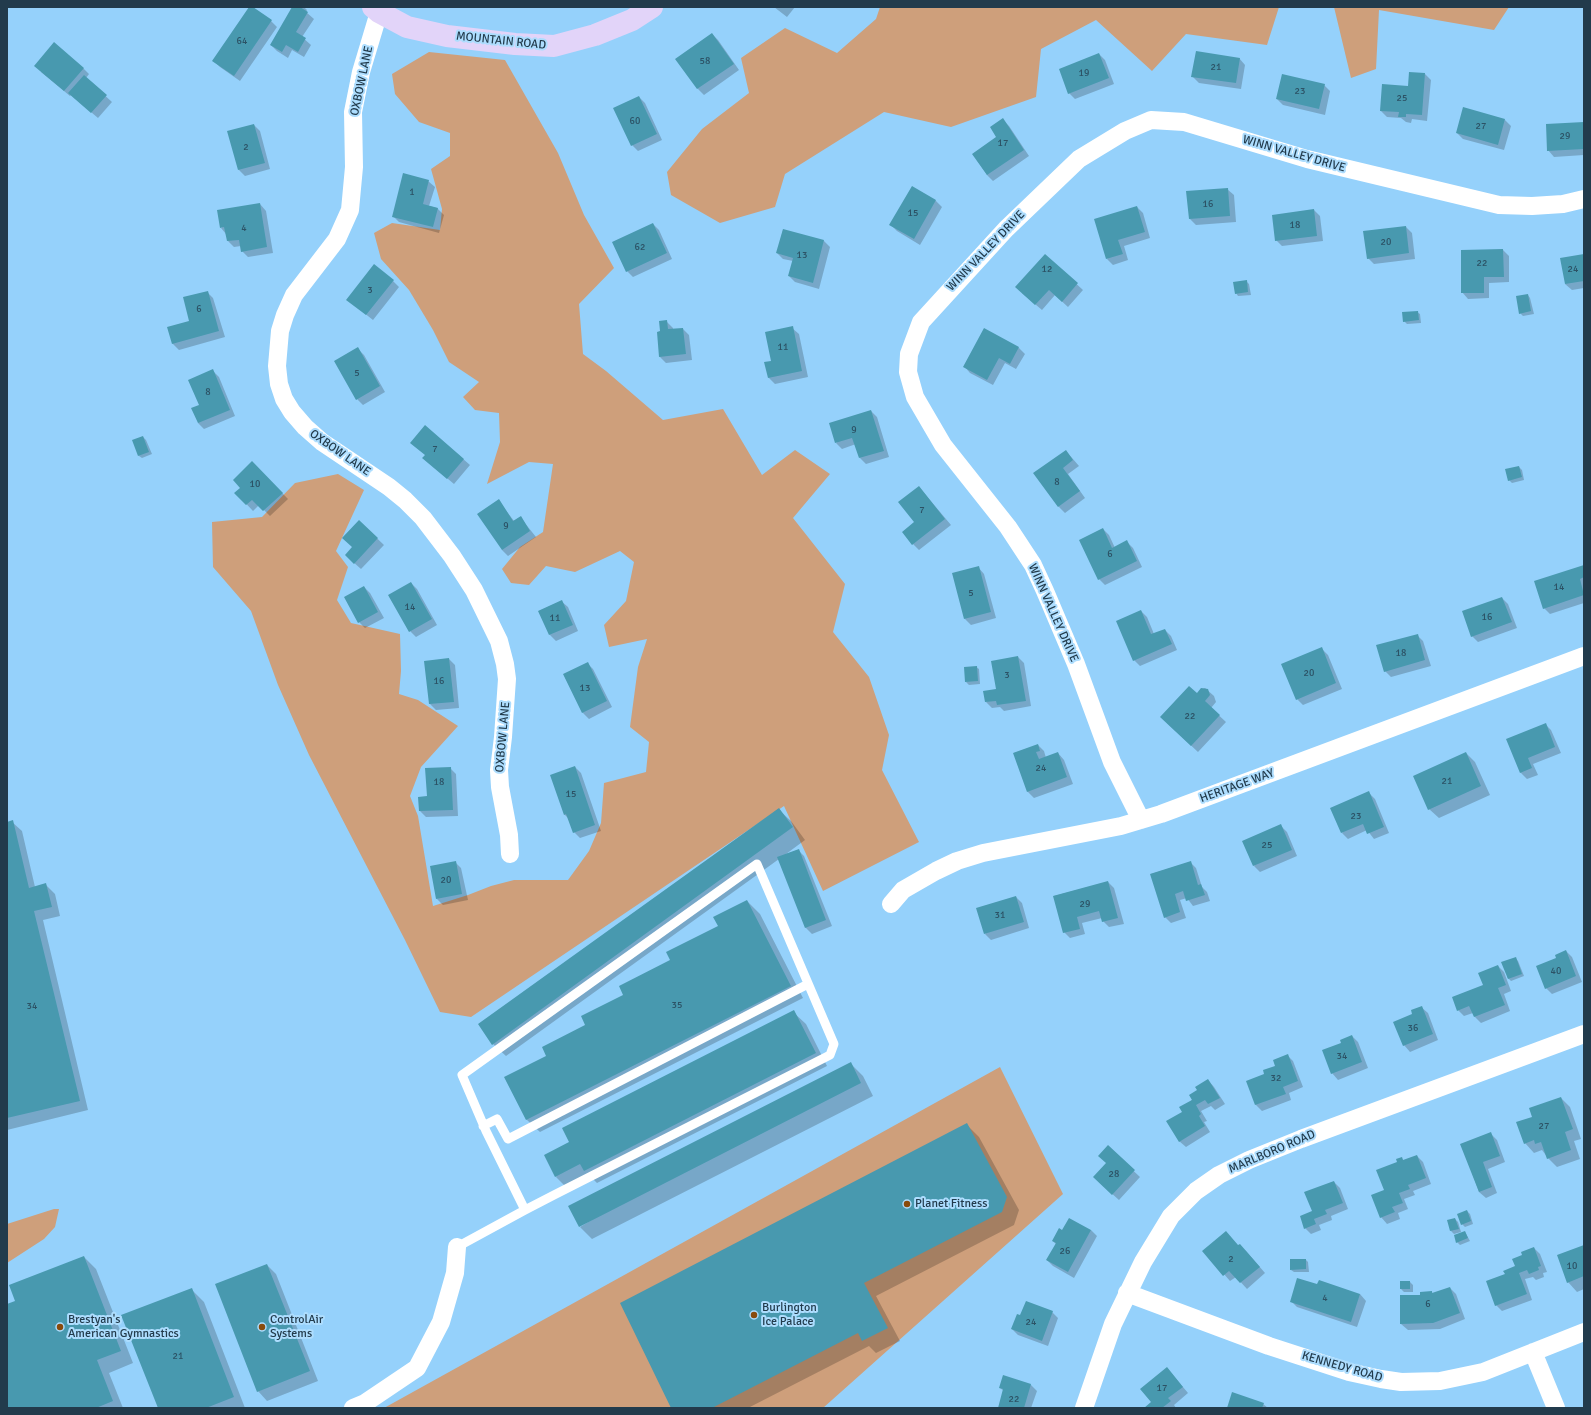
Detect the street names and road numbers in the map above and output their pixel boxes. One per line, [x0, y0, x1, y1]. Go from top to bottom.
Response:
street label: MOUNTAIN ROAD [455, 29, 547, 53]
street label: OXBOW LANE [348, 45, 376, 117]
street label: WINN VALLEY DRIVE [1241, 132, 1347, 176]
street label: WINN VALLEY DRIVE [944, 208, 1028, 294]
street label: OXBOW LANE [307, 427, 373, 479]
street label: WINN VALLEY DRIVE [1025, 562, 1081, 664]
street label: OXBOW LANE [493, 701, 513, 773]
street label: HERITAGE WAY [1198, 766, 1276, 806]
street label: MARLBORO ROAD [1226, 1127, 1318, 1177]
street label: KENNEDY ROAD [1300, 1349, 1384, 1385]

